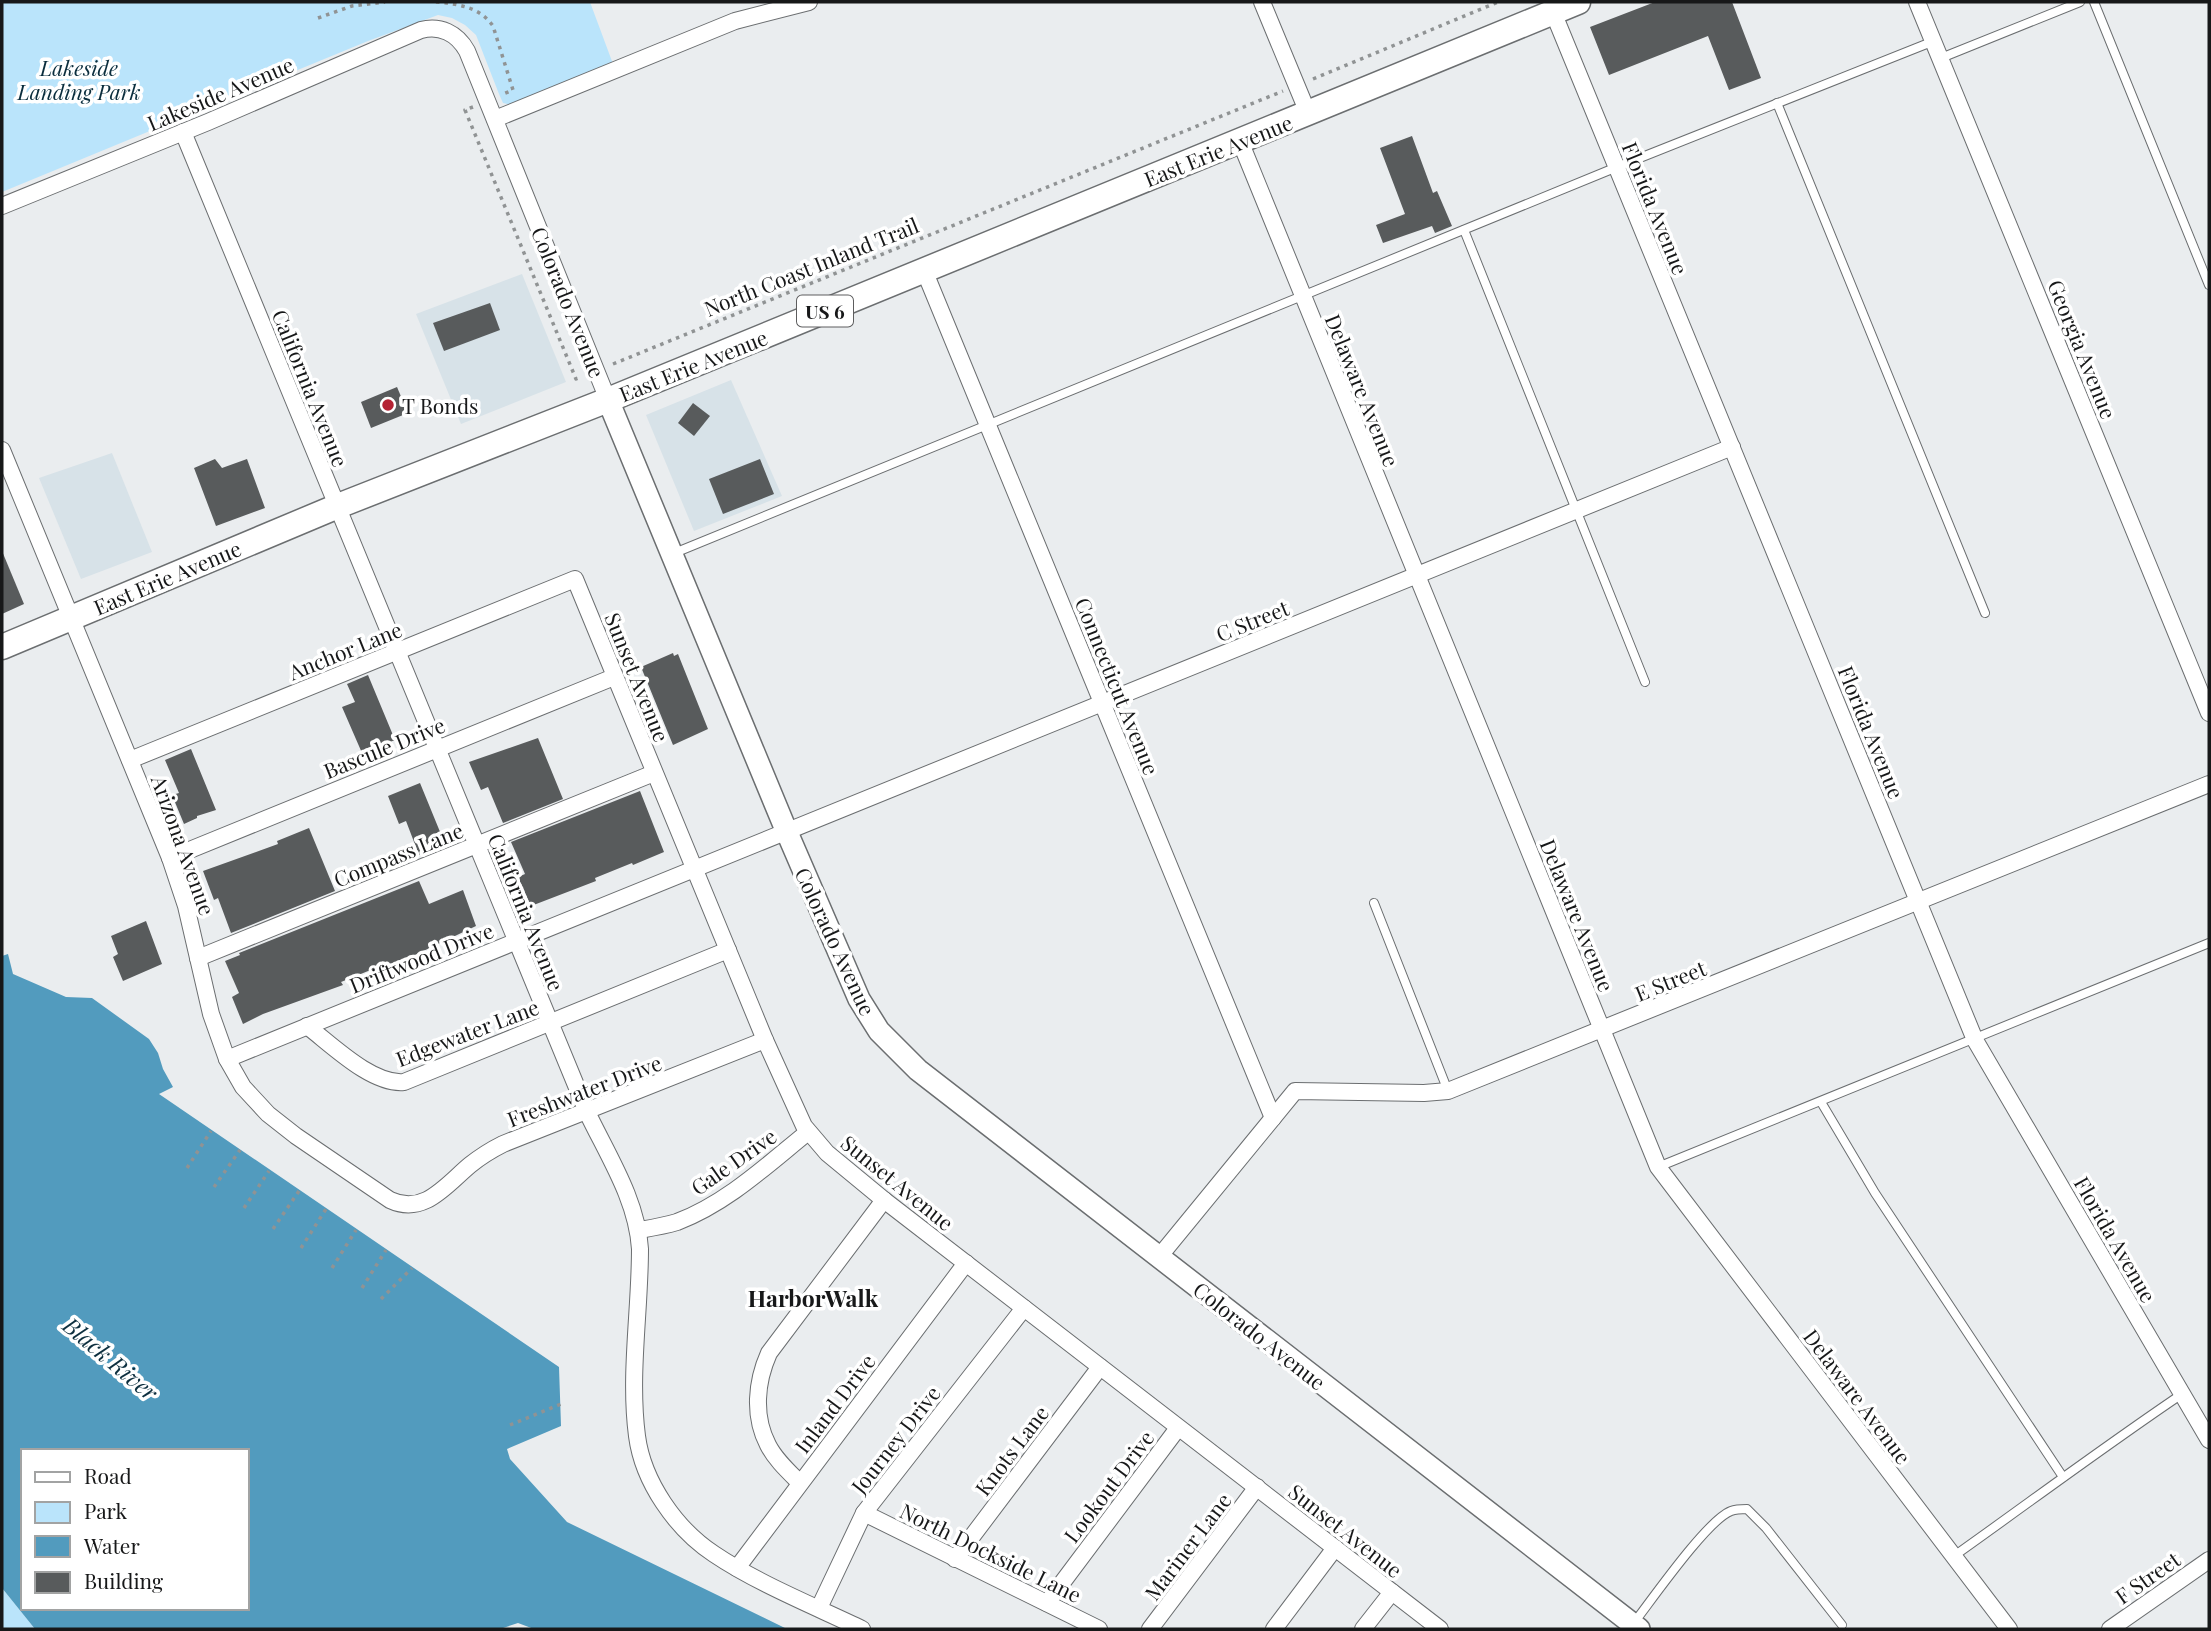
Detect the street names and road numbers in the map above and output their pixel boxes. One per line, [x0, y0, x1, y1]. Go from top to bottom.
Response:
street label: Lakeside Avenue [142, 50, 298, 136]
street label: East Erie Avenue [1140, 107, 1296, 193]
street label: Florida Avenue [1617, 137, 1695, 279]
street label: North Coast Inland Trail [700, 210, 922, 322]
street label: Colorado Avenue [526, 222, 612, 382]
street label: Georgia Avenue [2042, 275, 2124, 423]
road number: US 6 [797, 296, 853, 326]
street label: California Avenue [267, 305, 355, 471]
street label: Delaware Avenue [1320, 310, 1406, 470]
street label: East Erie Avenue [615, 322, 771, 408]
street label: East Erie Avenue [89, 533, 245, 621]
street label: Connecticut Avenue [1070, 593, 1166, 779]
street label: C Street [1211, 593, 1293, 647]
street label: Sunset Avenue [599, 608, 677, 746]
street label: Anchor Lane [283, 615, 406, 686]
street label: Florida Avenue [1833, 661, 1911, 803]
street label: Bascule Drive [319, 710, 449, 784]
street label: Arizona Avenue [145, 770, 222, 919]
street label: Compass Lane [329, 815, 467, 893]
street label: California Avenue [483, 829, 571, 995]
street label: Delaware Avenue [1535, 835, 1621, 995]
street label: Colorado Avenue [789, 862, 883, 1020]
street label: Driftwood Drive [345, 915, 497, 999]
street label: E Street [1630, 953, 1710, 1007]
street label: Edgewater Lane [391, 992, 543, 1072]
street label: Freshwater Drive [503, 1048, 665, 1132]
street label: Gale Drive [685, 1121, 781, 1201]
street label: Sunset Avenue [836, 1128, 960, 1236]
street label: Florida Avenue [2069, 1171, 2163, 1307]
street label: Colorado Avenue [1188, 1275, 1332, 1395]
street label: Delaware Avenue [1798, 1323, 1918, 1469]
street label: Inland Drive [787, 1348, 881, 1458]
street label: Journey Drive [844, 1379, 946, 1499]
street label: Knots Lane [968, 1399, 1054, 1501]
street label: Lookout Drive [1057, 1424, 1159, 1548]
street label: Sunset Avenue [1283, 1477, 1409, 1583]
street label: Mariner Lane [1137, 1487, 1237, 1605]
street label: North Dockside Lane [896, 1496, 1086, 1608]
street label: F Street [2109, 1544, 2185, 1609]

